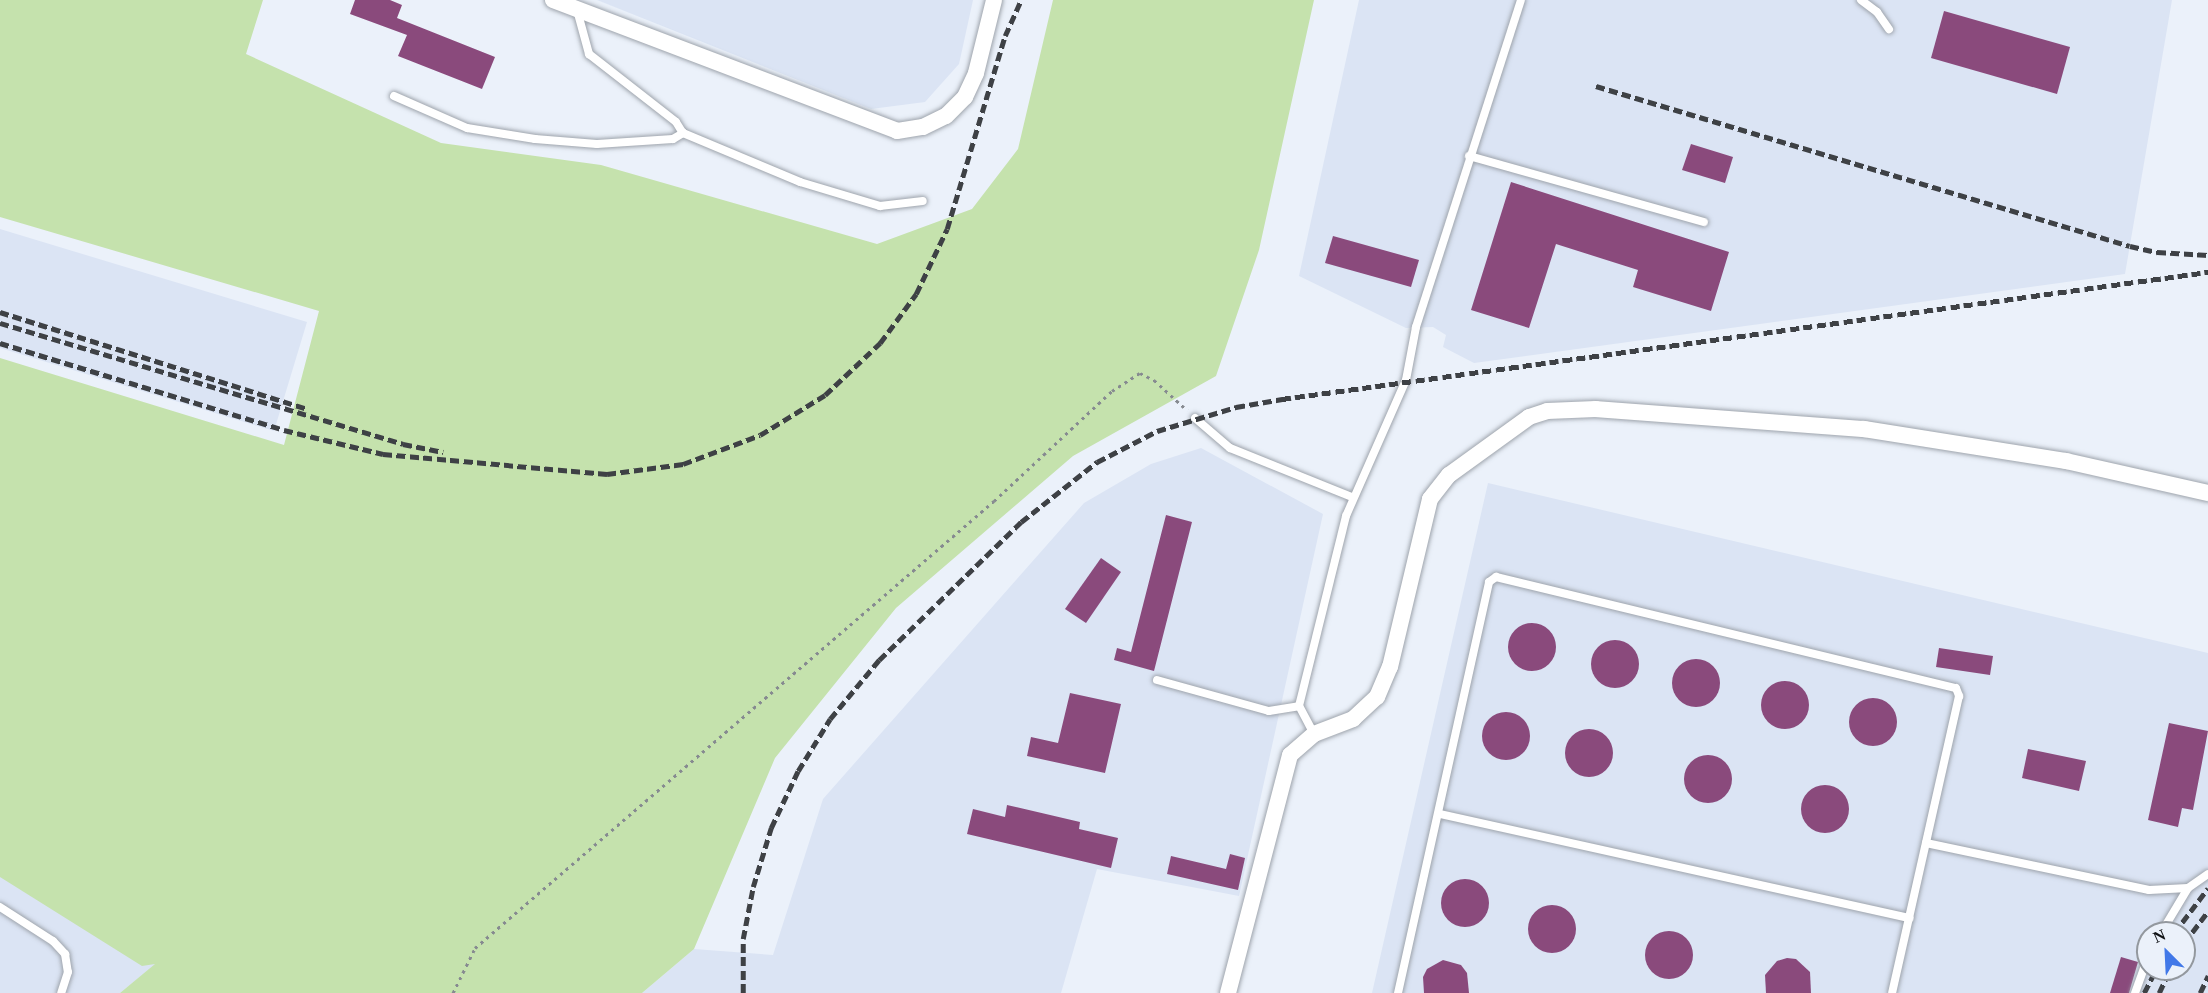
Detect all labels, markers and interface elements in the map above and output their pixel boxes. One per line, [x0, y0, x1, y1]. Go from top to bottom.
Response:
north arrow [2136, 921, 2196, 981]
text: N [2151, 926, 2168, 946]

